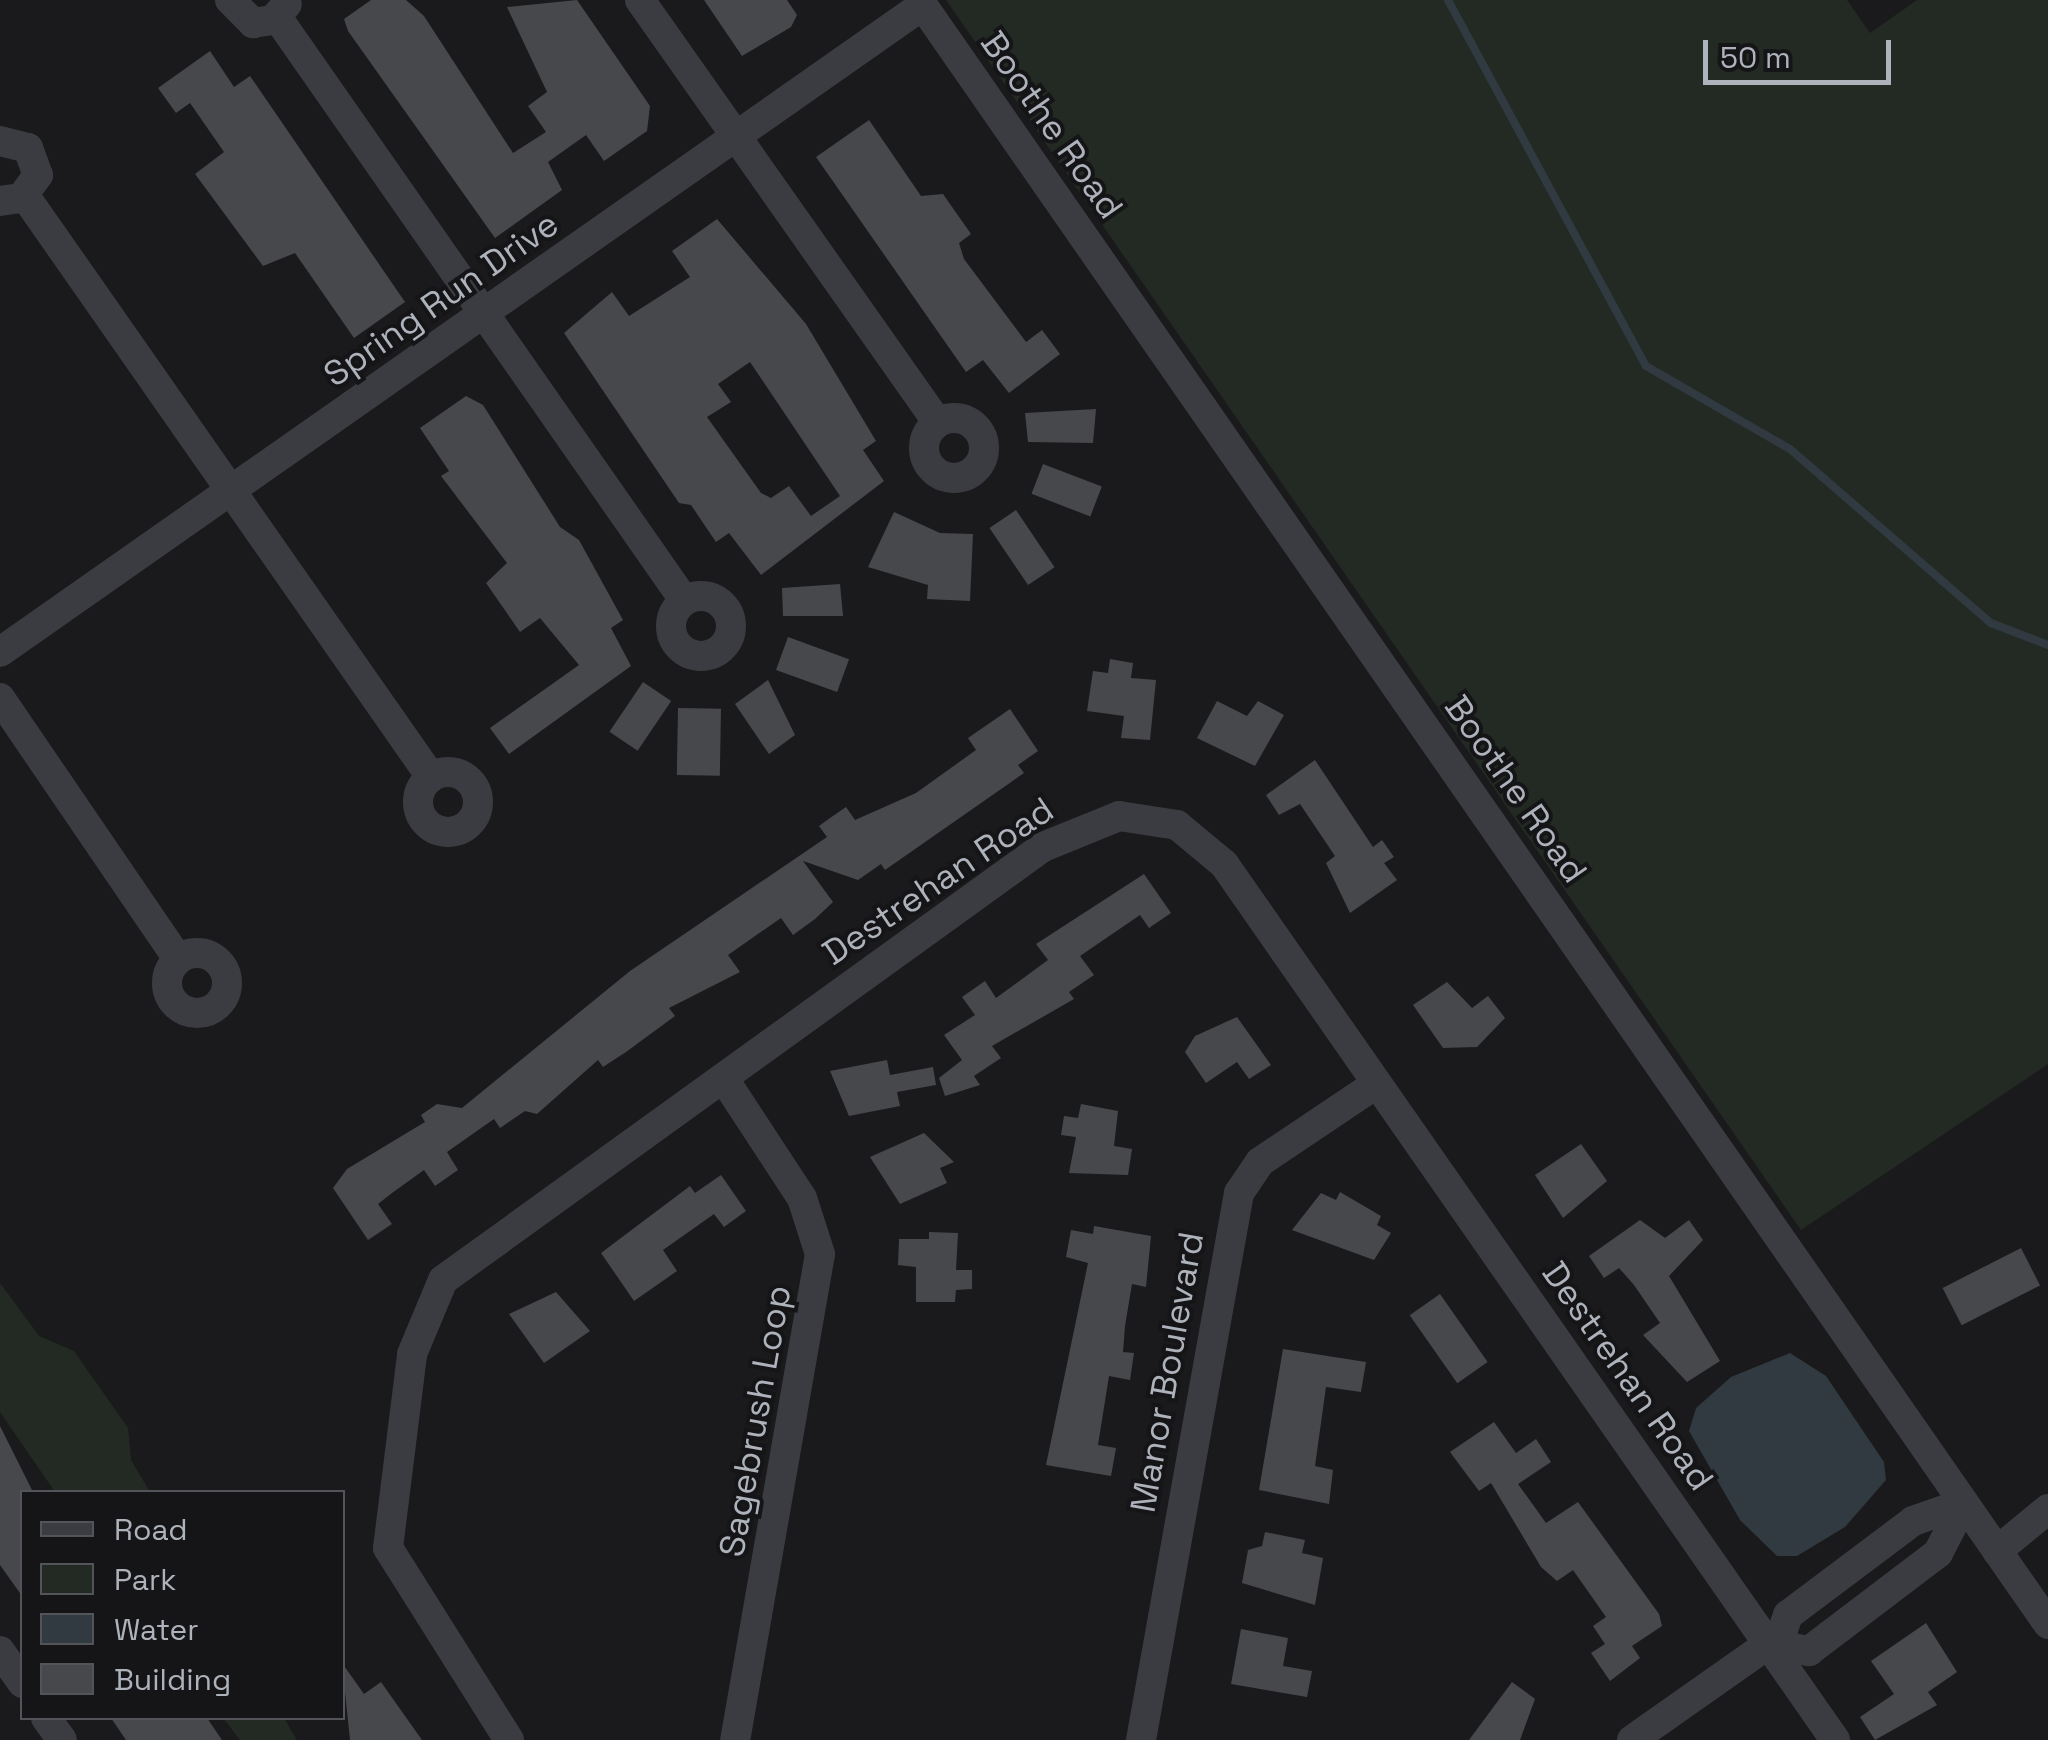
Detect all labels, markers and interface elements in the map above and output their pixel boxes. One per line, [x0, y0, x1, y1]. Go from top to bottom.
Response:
scale bar [1708, 20, 1896, 82]
street label: Boothe Road [972, 23, 1132, 227]
text: 50 m [1720, 38, 1791, 77]
street label: Spring Run Drive [316, 203, 566, 395]
street label: Boothe Road [1436, 687, 1596, 891]
street label: Destrehan Road [815, 788, 1061, 974]
street label: Manor Boulevard [1122, 1229, 1212, 1515]
street label: Destrehan Road [1534, 1254, 1722, 1498]
street label: Sagebrush Loop [710, 1282, 800, 1560]
legend [20, 1490, 345, 1720]
text: Road [114, 1510, 188, 1549]
text: Park [114, 1560, 176, 1599]
text: Water [114, 1610, 199, 1649]
text: Building [114, 1660, 231, 1699]

